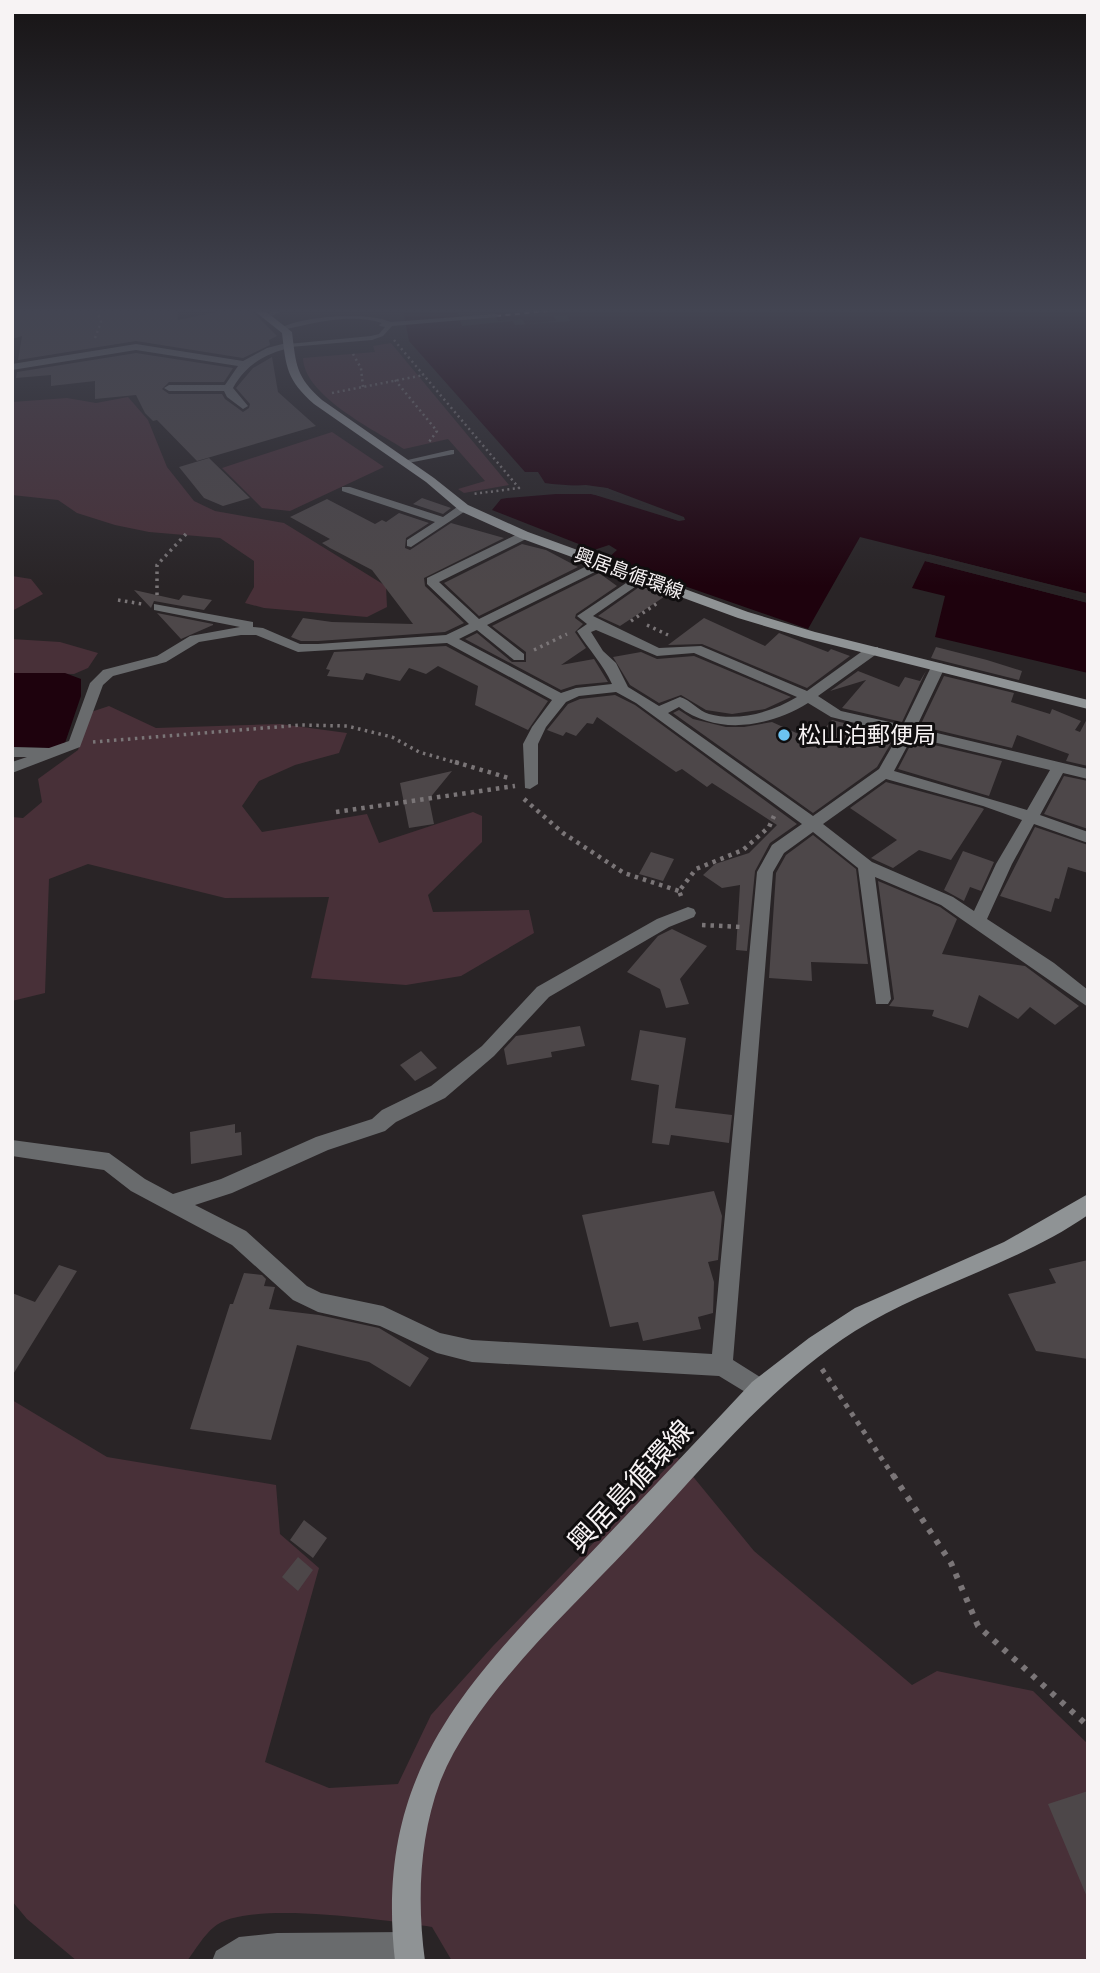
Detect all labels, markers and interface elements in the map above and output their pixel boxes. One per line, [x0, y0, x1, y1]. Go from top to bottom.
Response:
street label: 興居島循環線 [572, 543, 686, 603]
place label: 松山泊郵便局 [798, 722, 936, 747]
marker: 松山泊郵便局 [776, 727, 792, 743]
street label: 興居島循環線 [561, 1414, 698, 1558]

